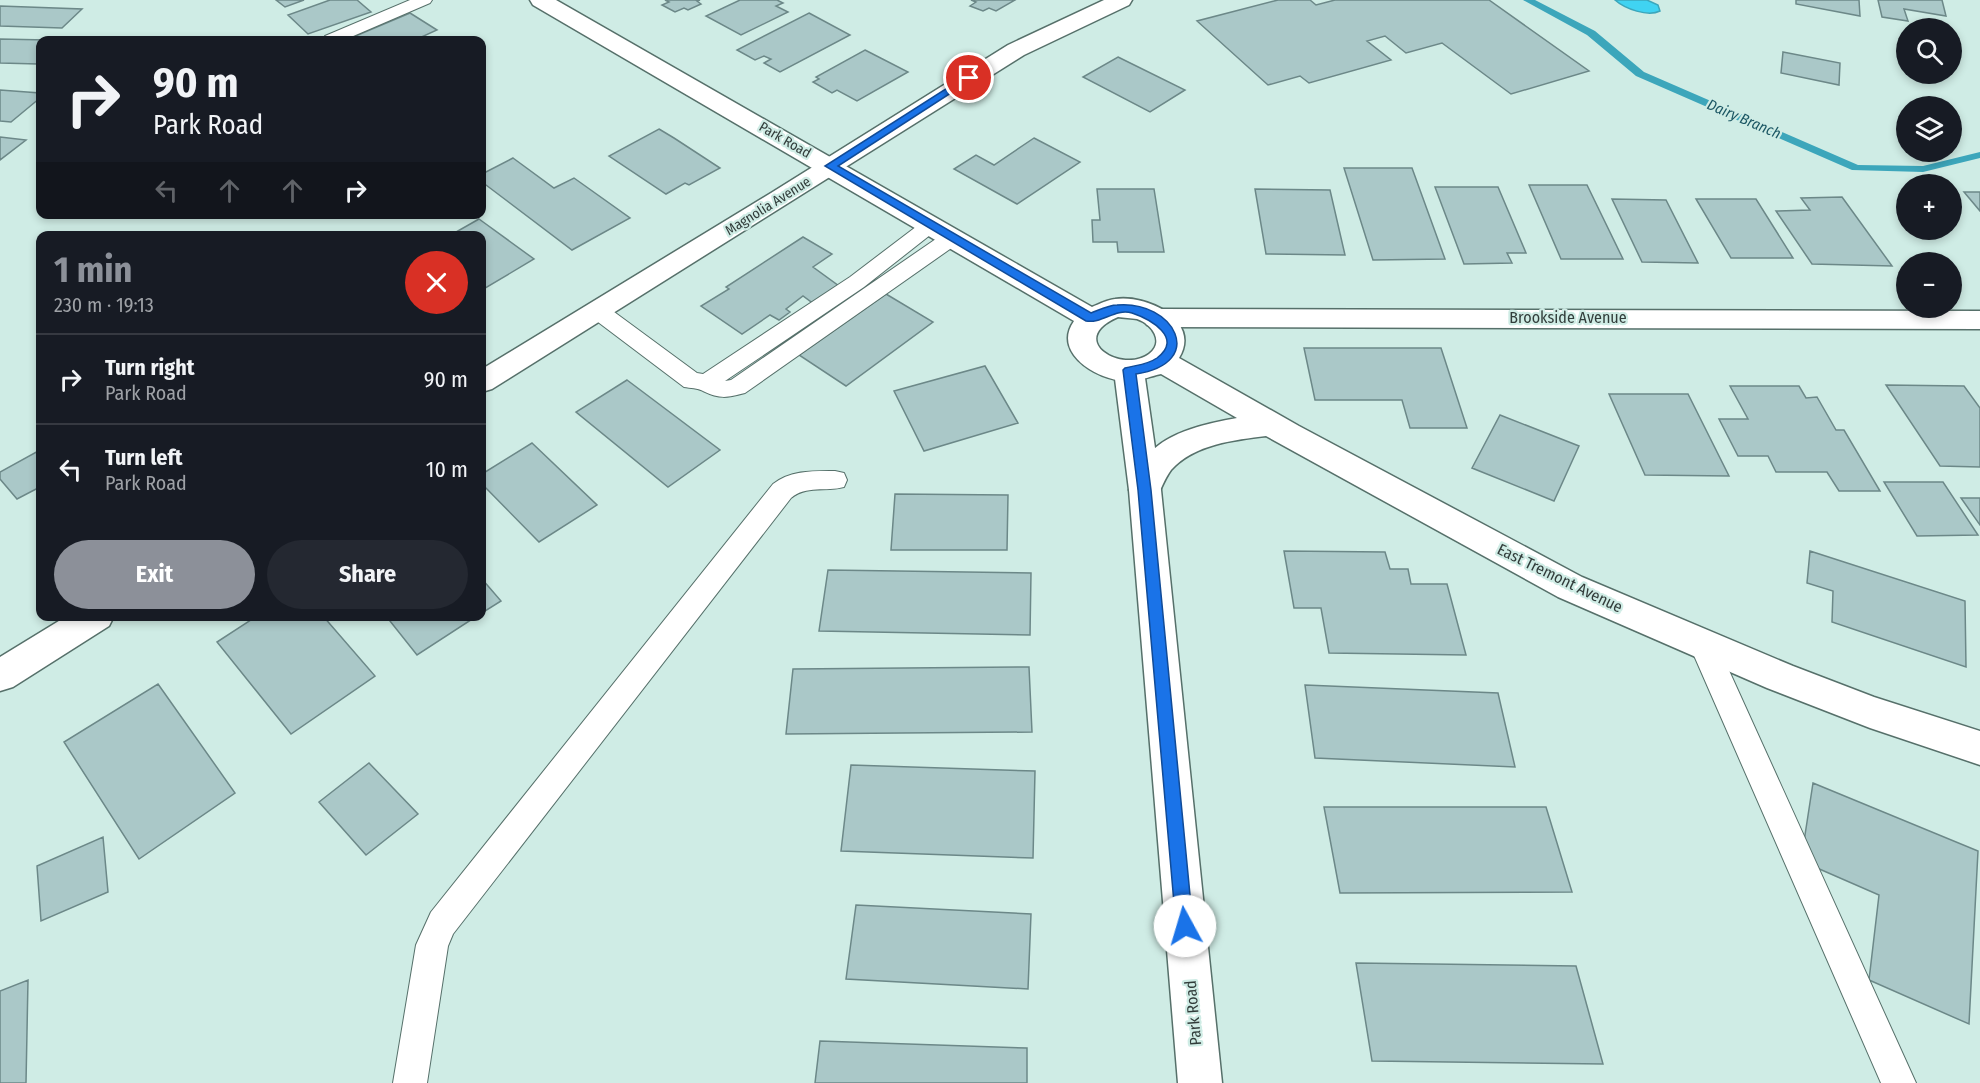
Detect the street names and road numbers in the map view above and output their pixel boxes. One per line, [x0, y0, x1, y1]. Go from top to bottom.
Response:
street label: Park Road [756, 118, 814, 162]
street label: Magnolia Avenue [722, 173, 814, 239]
street label: Brookside Avenue [1509, 308, 1627, 327]
street label: East Tremont Avenue [1494, 539, 1626, 617]
street label: Park Road [1181, 980, 1205, 1046]

